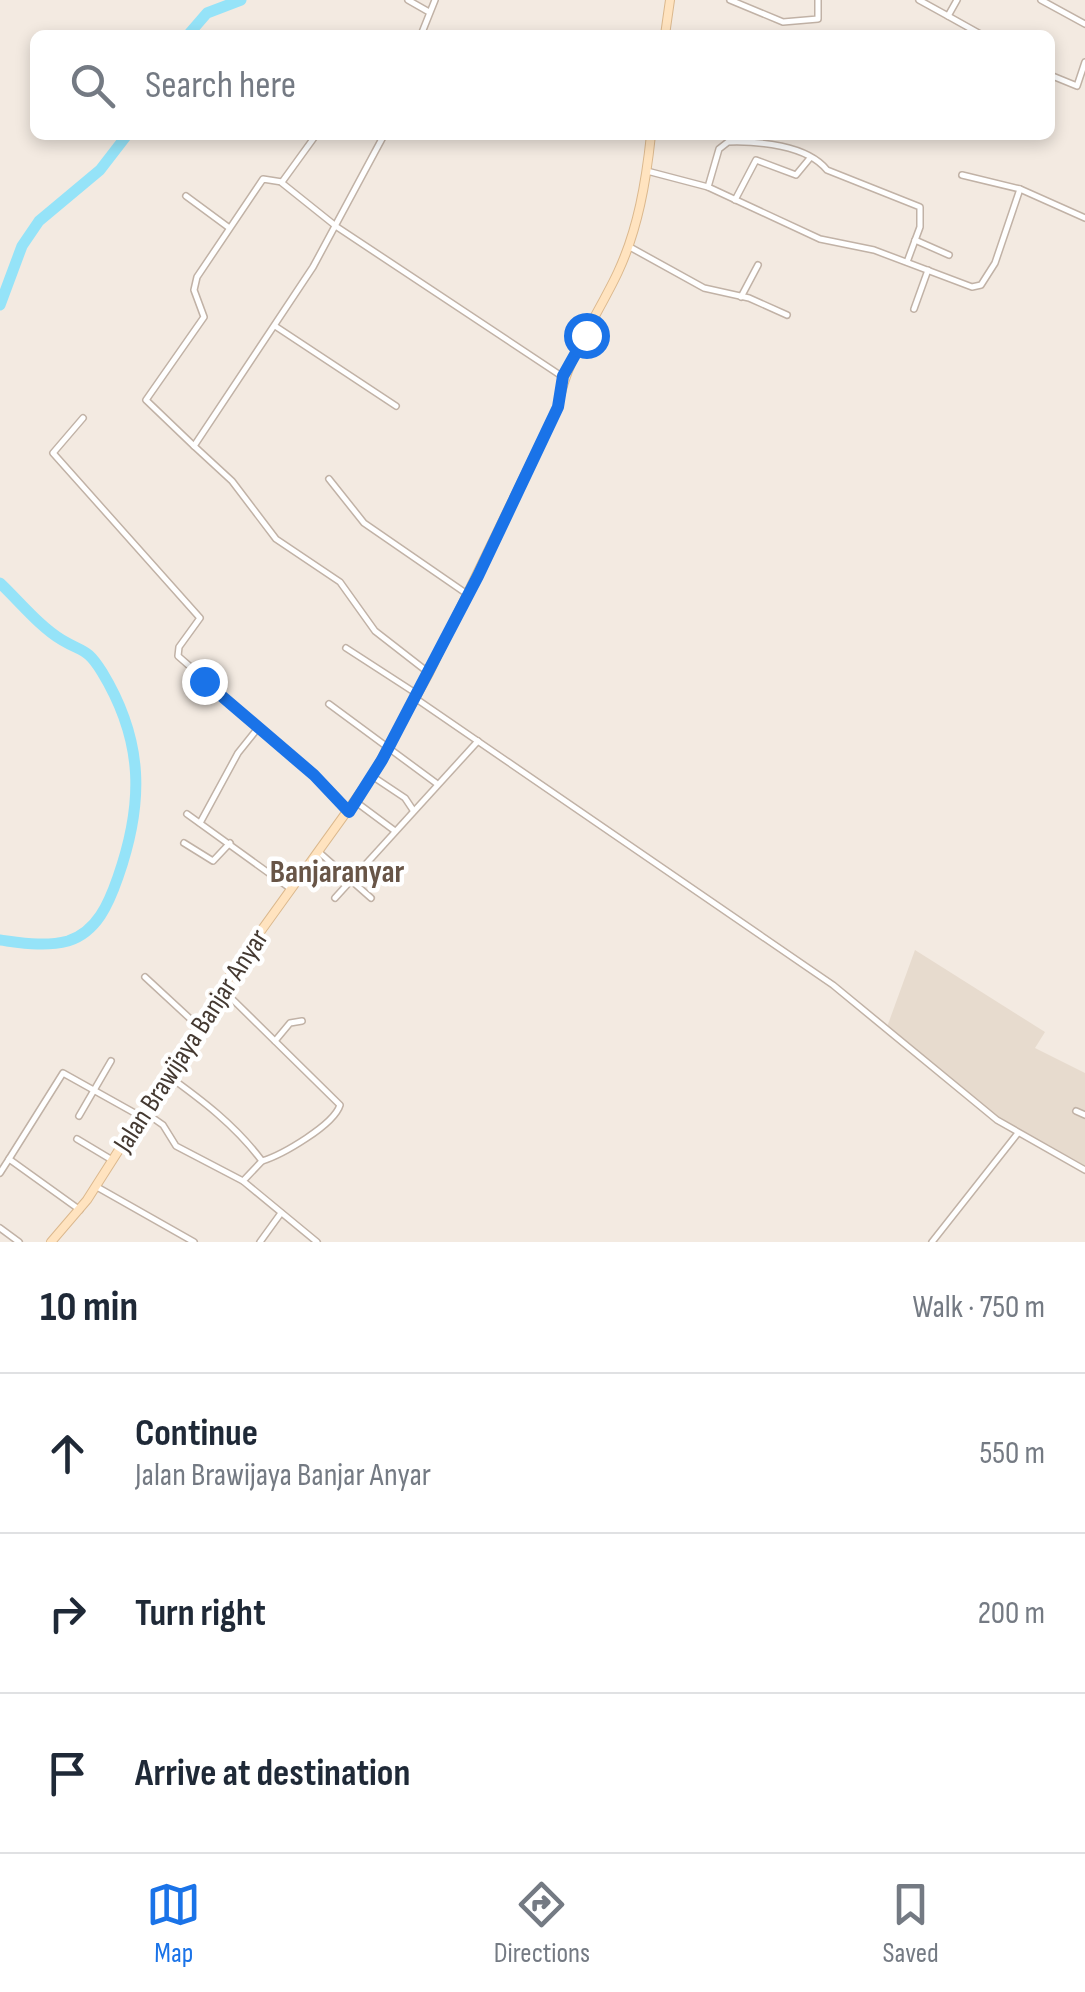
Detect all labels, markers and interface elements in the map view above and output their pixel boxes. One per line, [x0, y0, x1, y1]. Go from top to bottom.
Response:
search box [30, 30, 1055, 140]
icon: search [65, 58, 120, 113]
text: Search here [145, 63, 296, 108]
route start [564, 313, 610, 359]
route end [182, 659, 228, 705]
district label: Banjaranyar [270, 853, 404, 892]
street label: Jalan Brawijaya Banjar Anyar [106, 923, 276, 1159]
text: 10 min [40, 1282, 138, 1333]
text: Walk · 750 m [912, 1288, 1045, 1327]
text: Continue [135, 1411, 258, 1456]
icon: ahead [40, 1426, 95, 1481]
text: 550 m [979, 1434, 1045, 1473]
text: Jalan Brawijaya Banjar Anyar [135, 1456, 431, 1495]
icon: right [40, 1586, 95, 1641]
text: Turn right [135, 1591, 266, 1636]
text: 200 m [978, 1594, 1045, 1633]
icon: arrive [40, 1746, 95, 1801]
text: Arrive at destination [135, 1751, 410, 1796]
tab: Map [146, 1877, 201, 1970]
tab: Directions [494, 1877, 590, 1970]
tab: Saved [883, 1877, 939, 1970]

